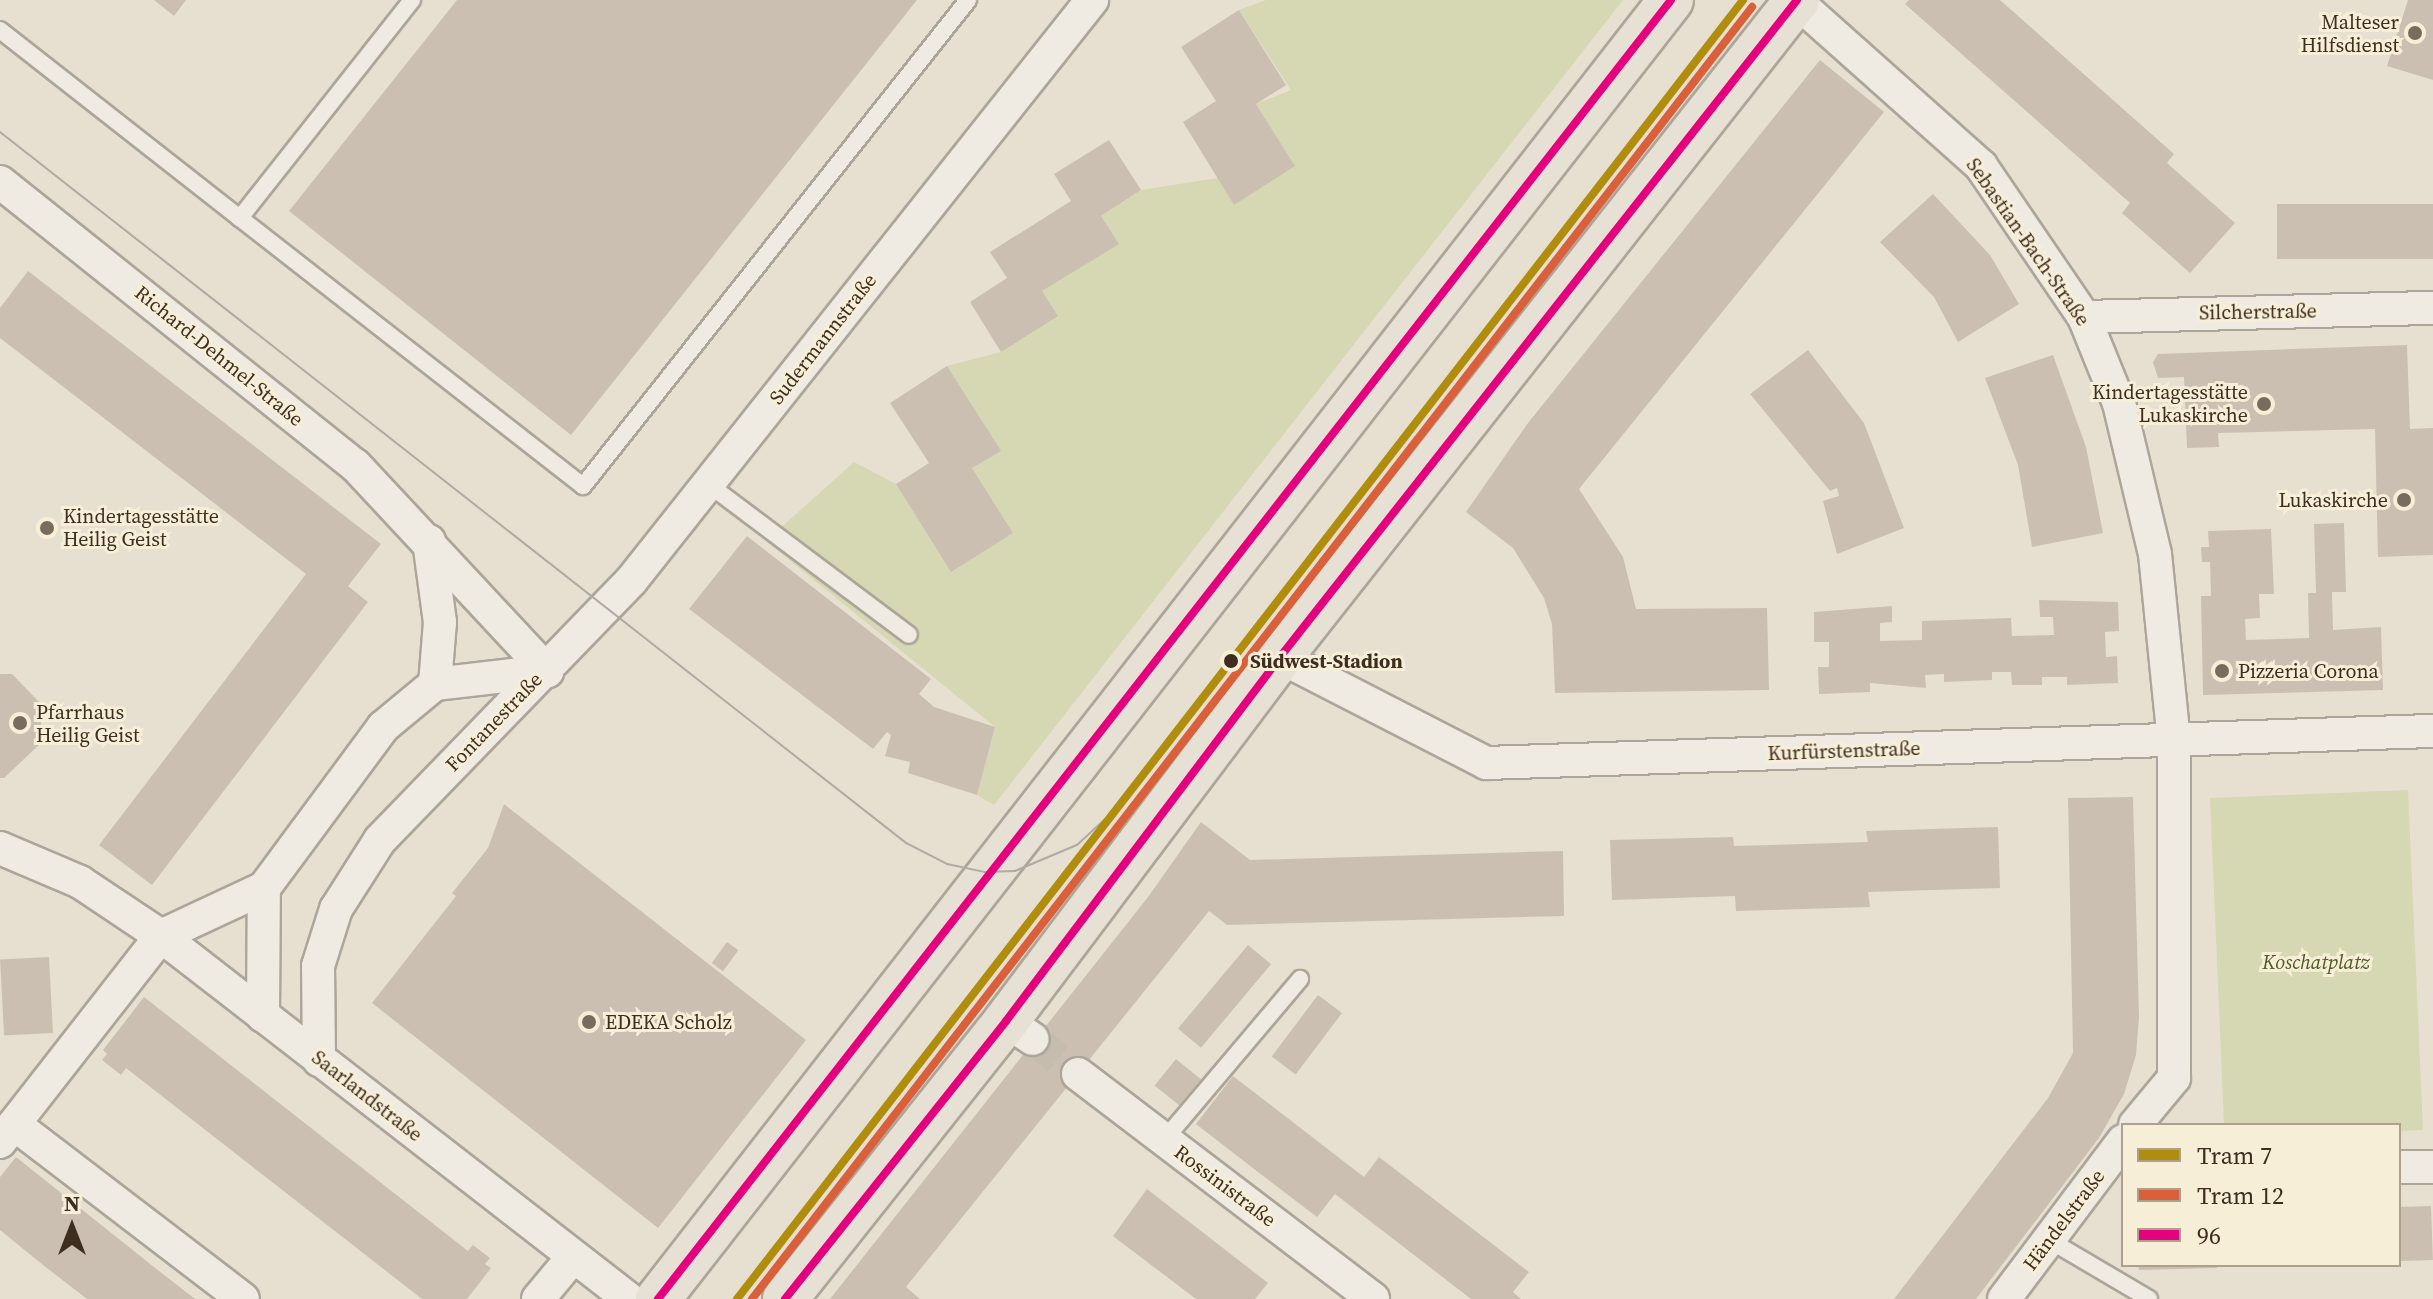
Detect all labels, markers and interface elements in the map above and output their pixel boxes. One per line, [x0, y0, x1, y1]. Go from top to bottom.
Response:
place label: Malteser Hilfsdienst [2301, 10, 2399, 57]
marker: Malteser Hilfsdienst [2406, 24, 2424, 42]
street label: Sebastian-Bach-Straße [1961, 154, 2095, 330]
street label: Sudermannstraße [764, 269, 882, 409]
street label: Richard-Dehmel-Straße [130, 281, 308, 431]
street label: Silcherstraße [2199, 299, 2317, 325]
place label: Kindertagesstätte Lukaskirche [2092, 380, 2248, 427]
marker: Kindertagesstätte Lukaskirche [2255, 395, 2273, 413]
place label: Lukaskirche [2278, 488, 2388, 512]
marker: Lukaskirche [2395, 491, 2413, 509]
place label: Kindertagesstätte Heilig Geist [63, 504, 219, 551]
marker: Kindertagesstätte Heilig Geist [38, 519, 56, 537]
marker: Südwest-Stadion [1219, 649, 1243, 673]
place label: Südwest-Stadion [1250, 649, 1403, 673]
place label: Pizzeria Corona [2238, 659, 2379, 683]
marker: Pizzeria Corona [2213, 662, 2231, 680]
street label: Fontanestraße [441, 668, 547, 776]
place label: Pfarrhaus Heilig Geist [36, 700, 139, 747]
marker: Pfarrhaus Heilig Geist [11, 714, 29, 732]
street label: Kurfürstenstraße [1767, 736, 1921, 766]
park label: Koschatplatz [2262, 950, 2370, 974]
place label: EDEKA Scholz [605, 1010, 732, 1034]
marker: EDEKA Scholz [580, 1013, 598, 1031]
street label: Saarlandstraße [307, 1045, 427, 1147]
legend [2121, 1123, 2401, 1267]
text: Tram 7 [2197, 1139, 2272, 1172]
street label: Rossinistraße [1170, 1140, 1280, 1232]
street label: Händelstraße [2018, 1165, 2110, 1275]
text: Tram 12 [2197, 1179, 2284, 1212]
north arrow [32, 1187, 112, 1267]
text: N [64, 1188, 80, 1218]
text: 96 [2197, 1219, 2221, 1252]

